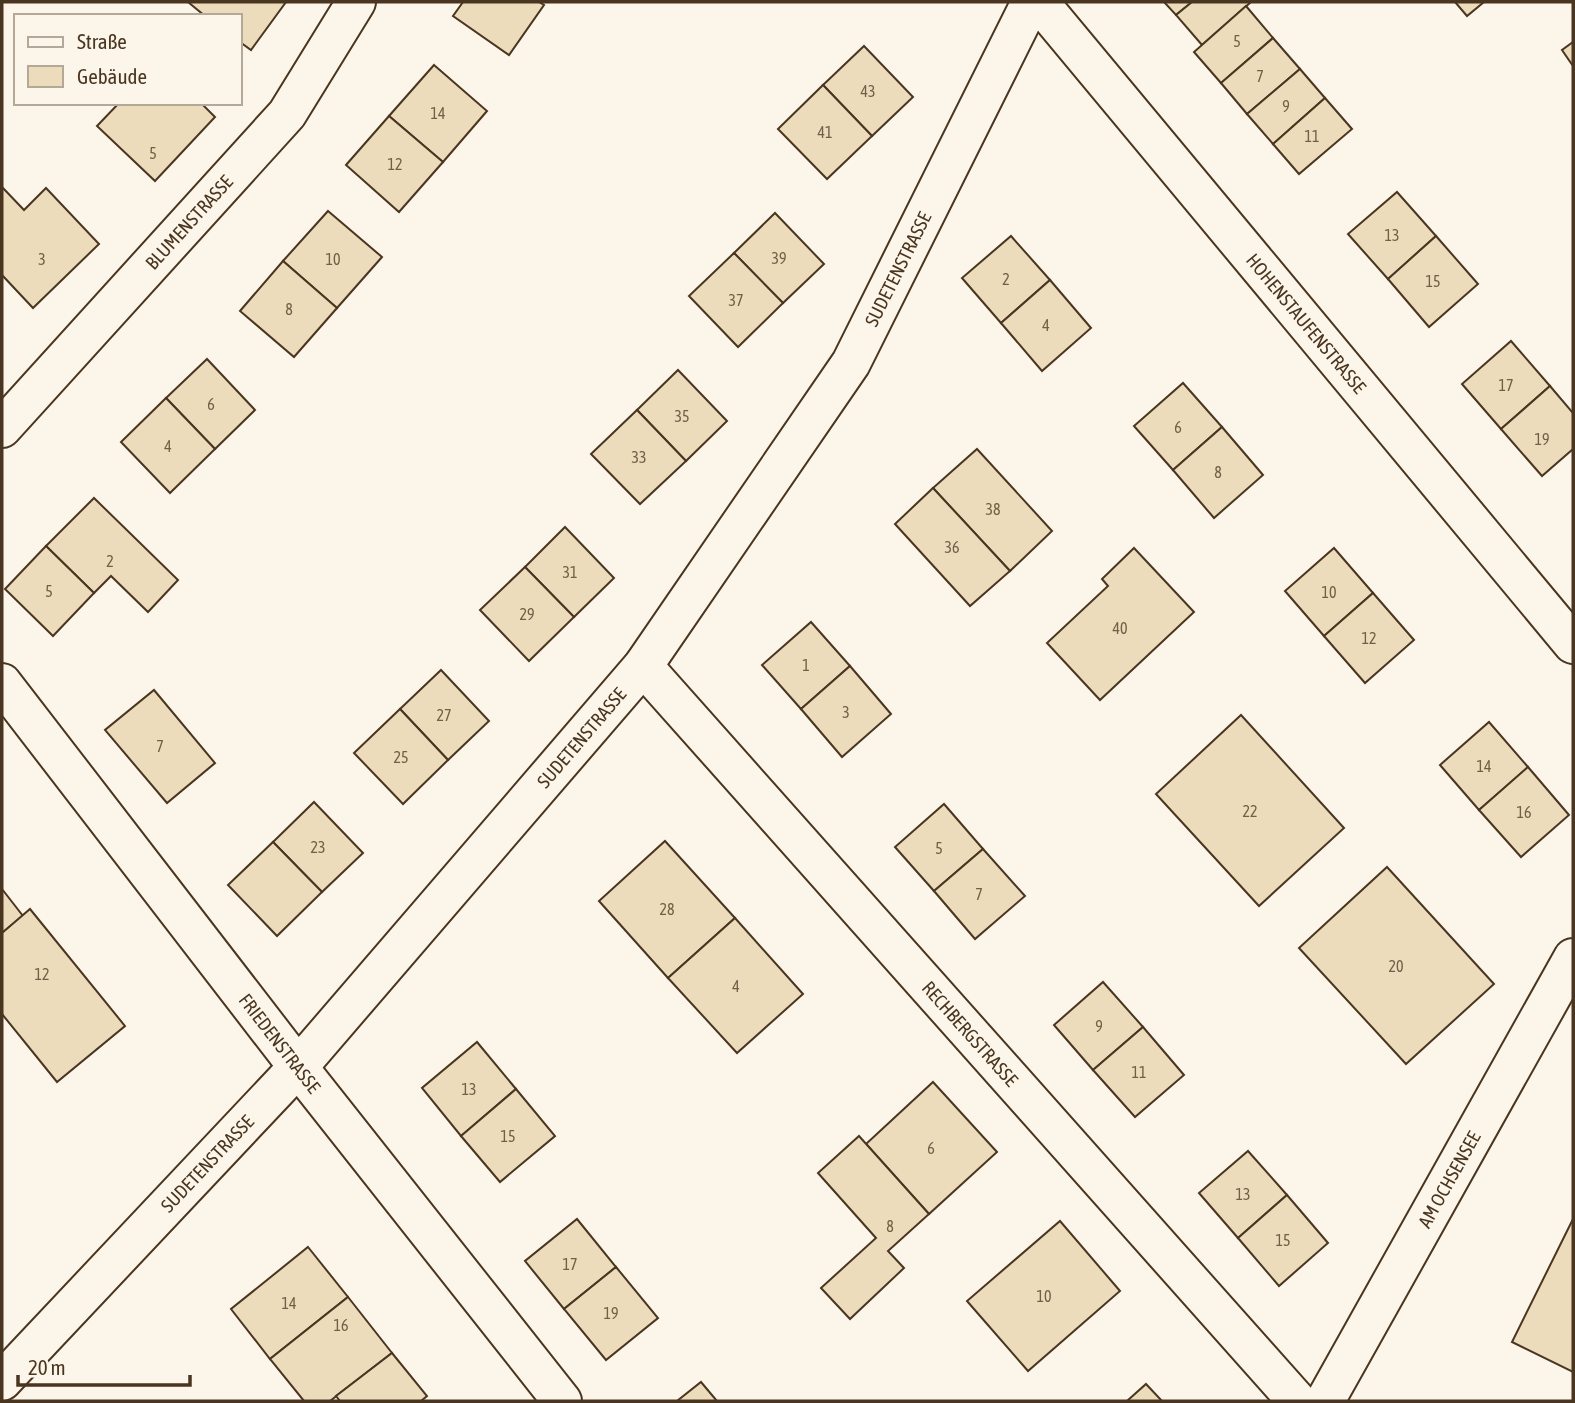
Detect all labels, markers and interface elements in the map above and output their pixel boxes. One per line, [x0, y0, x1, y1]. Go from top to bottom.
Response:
legend [14, 14, 242, 105]
text: Straße [77, 29, 127, 53]
house number: 5 [1233, 32, 1241, 50]
text: Gebäude [77, 64, 147, 88]
house number: 7 [1256, 67, 1264, 85]
house number: 43 [860, 82, 876, 100]
house number: 9 [1282, 97, 1290, 115]
house number: 14 [430, 104, 446, 122]
house number: 41 [817, 123, 833, 141]
house number: 11 [1304, 127, 1320, 145]
house number: 5 [149, 144, 157, 162]
house number: 12 [387, 155, 403, 173]
street label: BLUMENSTRASSE [141, 171, 237, 274]
street label: SUDETENSTRASSE [860, 208, 936, 330]
house number: 13 [1384, 226, 1400, 244]
house number: 39 [771, 249, 787, 267]
street label: HOHENSTAUFENSTRASSE [1242, 249, 1371, 398]
house number: 3 [38, 250, 46, 268]
house number: 10 [325, 250, 341, 268]
house number: 2 [1002, 270, 1010, 288]
house number: 15 [1425, 272, 1441, 290]
house number: 37 [728, 291, 744, 309]
house number: 8 [285, 300, 293, 318]
house number: 4 [1042, 316, 1050, 334]
house number: 17 [1498, 376, 1514, 394]
house number: 6 [207, 395, 215, 413]
house number: 35 [674, 407, 690, 425]
house number: 6 [1174, 418, 1182, 436]
house number: 19 [1534, 430, 1550, 448]
house number: 4 [164, 437, 172, 455]
house number: 33 [631, 448, 647, 466]
house number: 8 [1214, 463, 1222, 481]
house number: 38 [985, 500, 1001, 518]
house number: 36 [944, 538, 960, 556]
house number: 2 [106, 552, 114, 570]
house number: 31 [562, 563, 578, 581]
house number: 5 [45, 582, 53, 600]
house number: 10 [1321, 583, 1337, 601]
house number: 29 [519, 605, 535, 623]
house number: 40 [1112, 619, 1128, 637]
house number: 12 [1361, 629, 1377, 647]
house number: 1 [802, 656, 810, 674]
street label: SUDETENSTRASSE [532, 683, 630, 792]
house number: 3 [842, 703, 850, 721]
house number: 27 [436, 706, 452, 724]
house number: 7 [156, 737, 164, 755]
house number: 25 [393, 748, 409, 766]
house number: 14 [1476, 757, 1492, 775]
house number: 22 [1242, 802, 1258, 820]
house number: 16 [1516, 803, 1532, 821]
house number: 23 [310, 838, 326, 856]
house number: 5 [935, 839, 943, 857]
house number: 7 [975, 885, 983, 903]
house number: 28 [659, 900, 675, 918]
house number: 20 [1388, 957, 1404, 975]
house number: 12 [34, 965, 50, 983]
house number: 4 [732, 977, 740, 995]
street label: RECHBERGSTRASSE [918, 977, 1022, 1091]
street label: FRIEDENSTRASSE [235, 989, 325, 1097]
house number: 9 [1095, 1017, 1103, 1035]
house number: 11 [1131, 1063, 1147, 1081]
house number: 13 [461, 1080, 477, 1098]
street label: SUDETENSTRASSE [156, 1110, 258, 1216]
house number: 15 [500, 1127, 516, 1145]
street label: AM OCHSENSEE [1413, 1127, 1485, 1231]
house number: 6 [927, 1139, 935, 1157]
house number: 13 [1235, 1185, 1251, 1203]
house number: 8 [886, 1217, 894, 1235]
house number: 15 [1275, 1231, 1291, 1249]
house number: 17 [562, 1255, 578, 1273]
house number: 10 [1036, 1287, 1052, 1305]
house number: 14 [281, 1294, 297, 1312]
house number: 19 [603, 1304, 619, 1322]
house number: 16 [333, 1316, 349, 1334]
scale bar [18, 1344, 189, 1388]
text: 20 m [28, 1355, 66, 1379]

